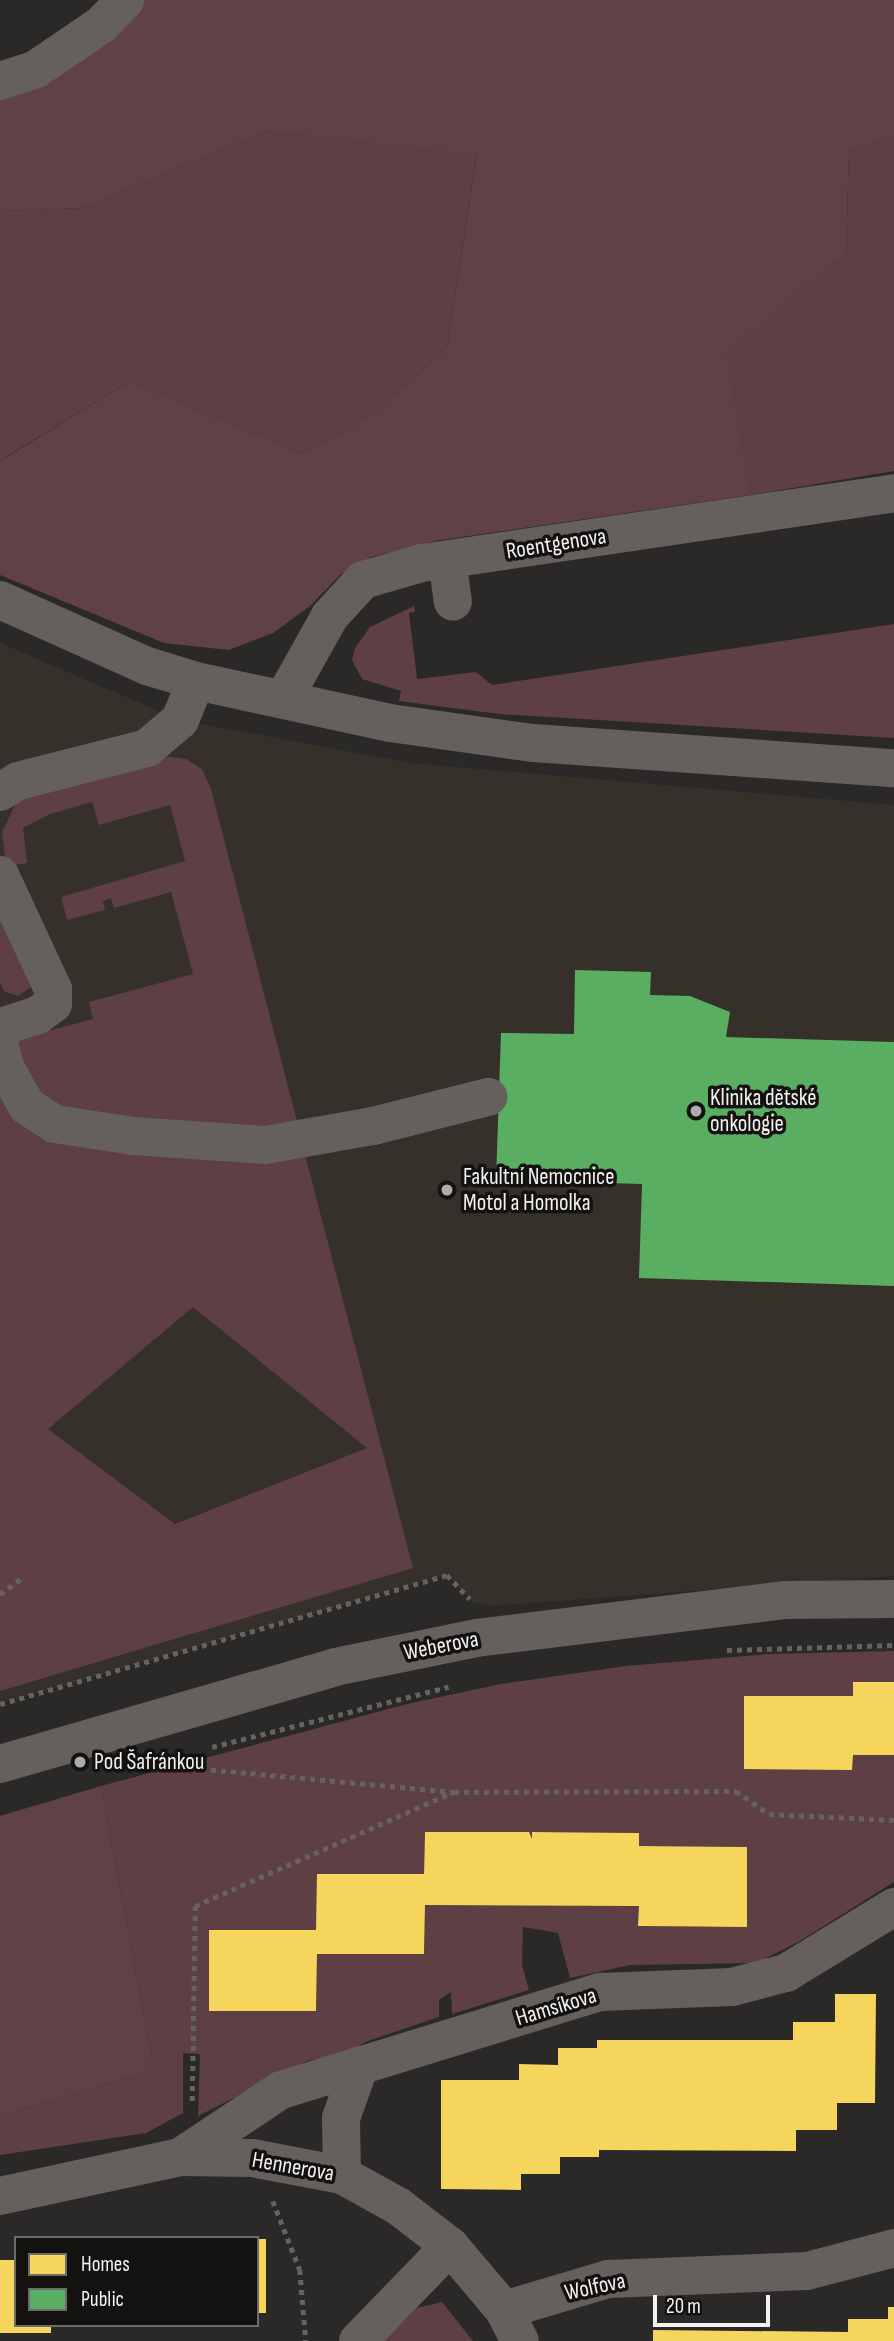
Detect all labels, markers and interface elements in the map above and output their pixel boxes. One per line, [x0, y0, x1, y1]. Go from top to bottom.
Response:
street label: Roentgenova [504, 522, 608, 566]
place label: Klinika dětské onkologie [710, 1084, 816, 1138]
marker: Klinika dětské onkologie [688, 1103, 704, 1119]
place label: Fakultní Nemocnice Motol a Homolka [463, 1163, 614, 1217]
marker: Fakultní Nemocnice Motol a Homolka [437, 1180, 457, 1200]
street label: Weberova [401, 1625, 481, 1667]
place label: Pod Šafránkou [94, 1748, 204, 1776]
marker: Pod Šafránkou [72, 1754, 88, 1770]
street label: Hamsíkova [512, 1982, 600, 2032]
street label: Hennerova [250, 2146, 336, 2188]
legend [14, 2236, 259, 2327]
text: Homes [81, 2252, 130, 2277]
street label: Wolfova [562, 2267, 628, 2307]
scale bar [656, 2282, 773, 2326]
text: Public [81, 2287, 124, 2312]
text: 20 m [666, 2294, 701, 2319]

